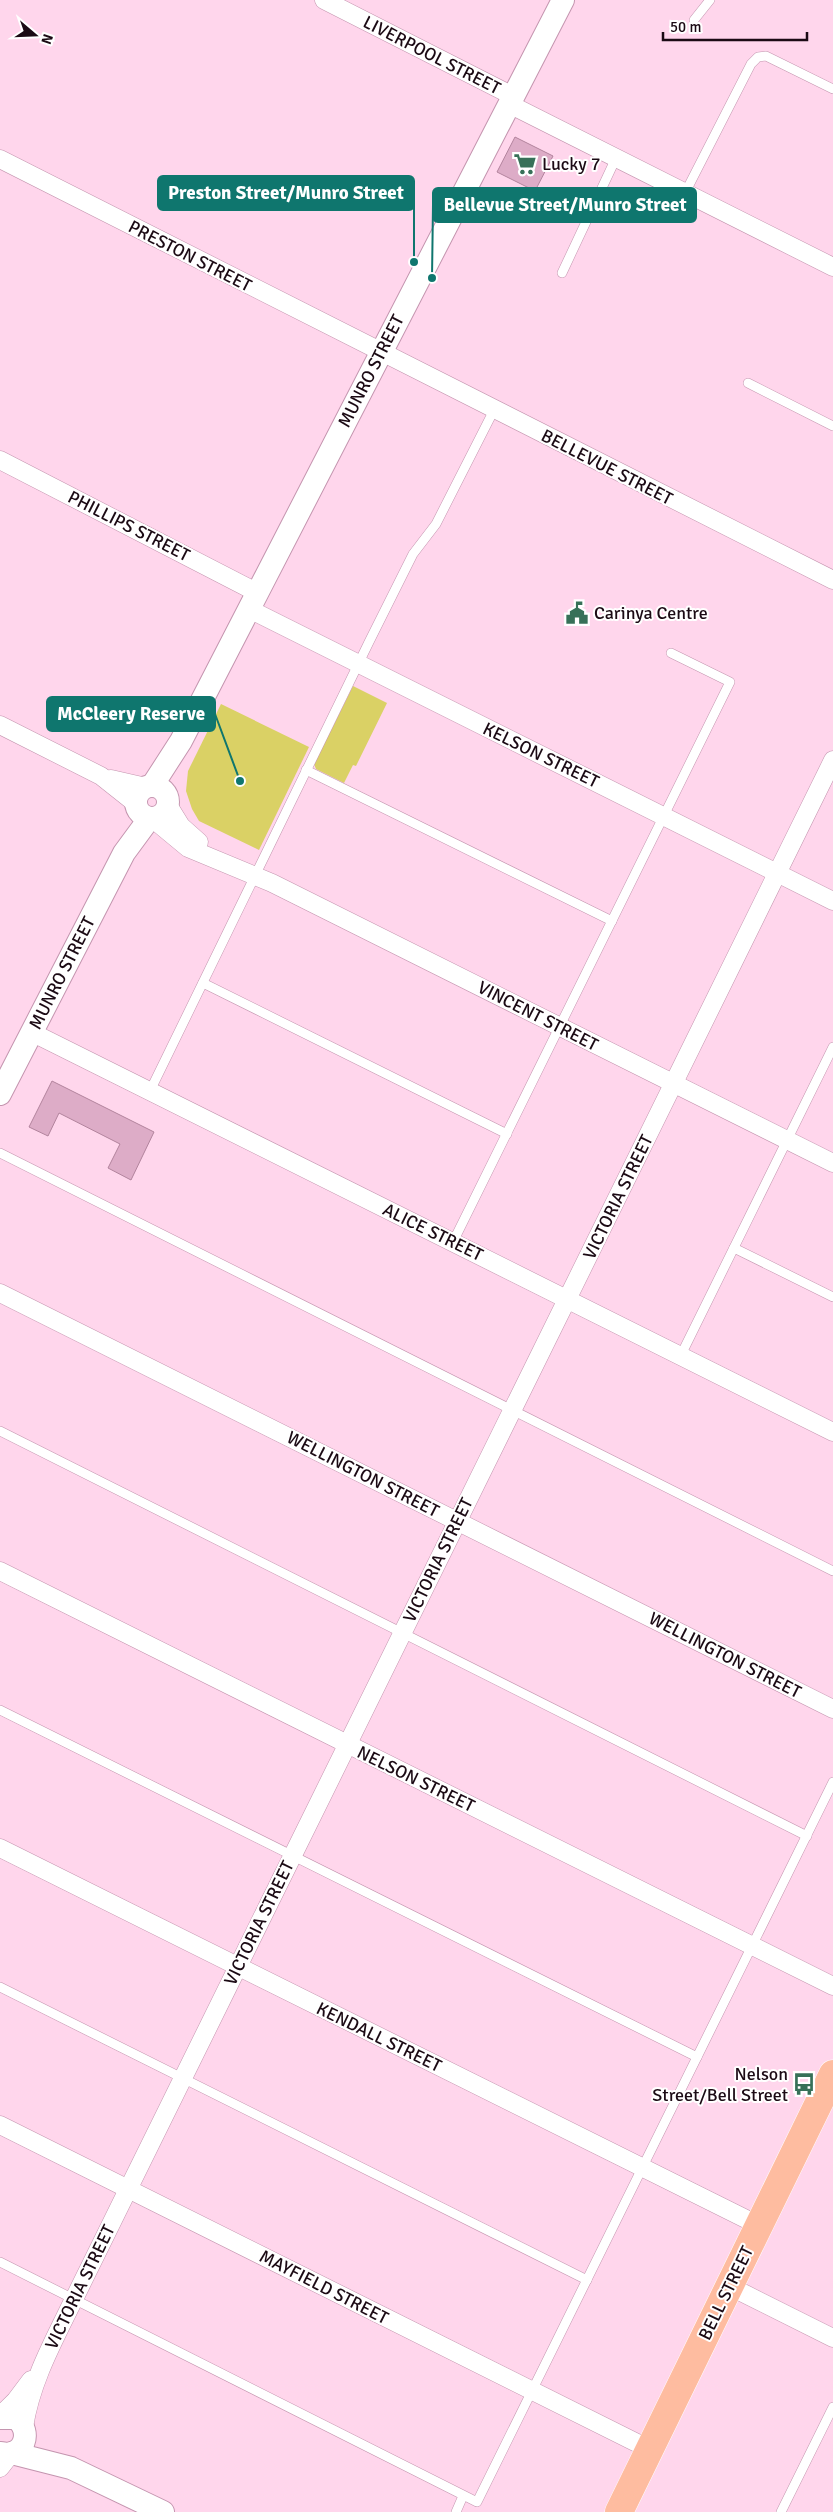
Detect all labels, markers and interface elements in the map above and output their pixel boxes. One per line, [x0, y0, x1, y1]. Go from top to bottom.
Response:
north arrow [10, 10, 60, 60]
scale bar [663, 10, 807, 42]
street label: LIVERPOOL STREET [360, 11, 505, 99]
text: 50 m [670, 18, 701, 36]
text: N [37, 32, 56, 46]
supermarket icon: Lucky 7 [512, 151, 538, 177]
place label: Lucky 7 [542, 153, 600, 175]
callout: Preston Street/Munro Street [158, 176, 414, 210]
text: Preston Street/Munro Street [168, 181, 404, 205]
callout: Bellevue Street/Munro Street [433, 188, 696, 222]
text: Bellevue Street/Munro Street [443, 193, 687, 217]
street label: PRESTON STREET [125, 215, 256, 297]
street label: MUNRO STREET [333, 311, 409, 431]
street label: BELLEVUE STREET [538, 424, 677, 510]
street label: PHILLIPS STREET [64, 486, 194, 566]
public building icon: Carinya Centre [564, 600, 590, 626]
place label: Carinya Centre [594, 602, 708, 624]
callout: McCleery Reserve [47, 697, 215, 731]
text: McCleery Reserve [57, 702, 205, 726]
street label: KELSON STREET [479, 717, 603, 793]
street label: MUNRO STREET [24, 913, 100, 1033]
street label: VINCENT STREET [474, 976, 602, 1056]
street label: VICTORIA STREET [578, 1131, 658, 1263]
street label: ALICE STREET [379, 1198, 487, 1266]
street label: WELLINGTON STREET [283, 1426, 443, 1522]
street label: VICTORIA STREET [398, 1494, 478, 1626]
street label: WELLINGTON STREET [645, 1607, 805, 1703]
street label: NELSON STREET [354, 1741, 478, 1817]
street label: VICTORIA STREET [219, 1857, 299, 1989]
street label: KENDALL STREET [313, 1997, 445, 2077]
place label: Nelson Street/Bell Street [652, 2063, 788, 2106]
bus stop icon: Nelson Street/Bell Street [791, 2071, 817, 2097]
street label: VICTORIA STREET [40, 2221, 120, 2353]
street label: BELL STREET [694, 2242, 758, 2344]
street label: MAYFIELD STREET [256, 2245, 392, 2329]

